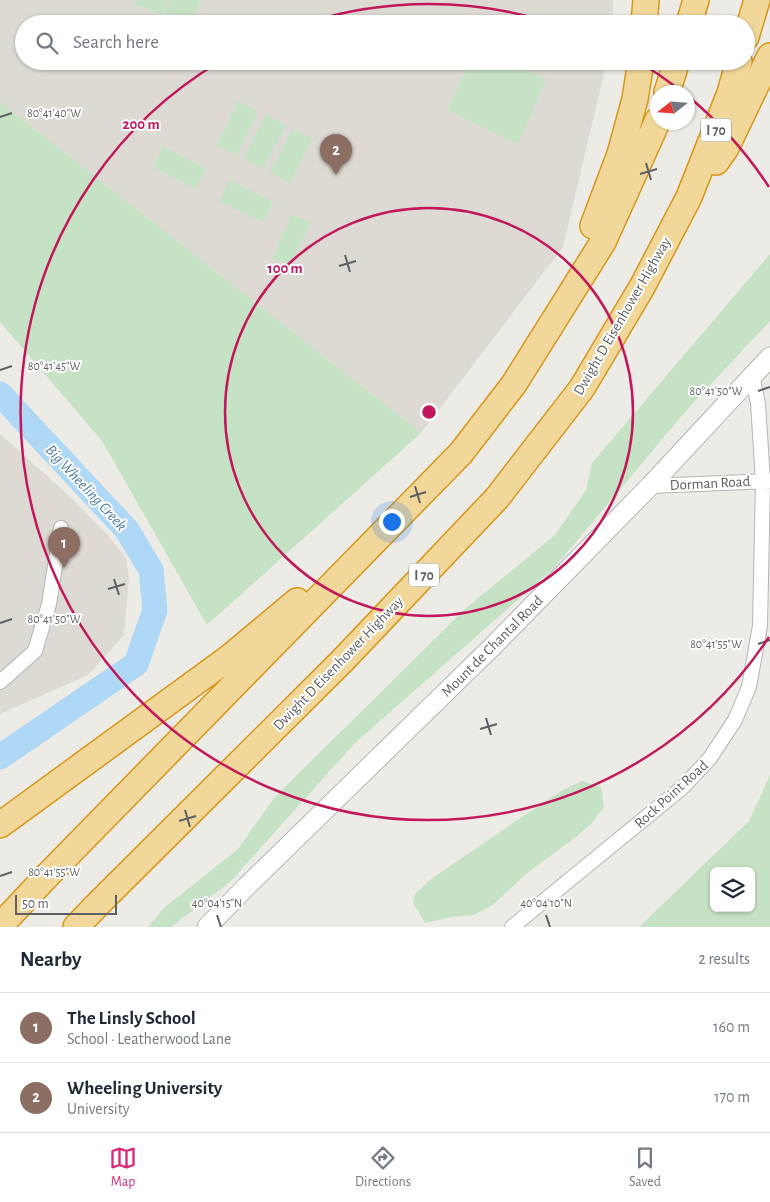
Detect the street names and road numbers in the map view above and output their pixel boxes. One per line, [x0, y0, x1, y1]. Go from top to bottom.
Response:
road number: I 70 [701, 118, 731, 142]
street label: Dwight D Eisenhower Highway [571, 234, 674, 398]
street label: Dorman Road [669, 474, 751, 493]
road number: I 70 [409, 564, 439, 586]
street label: Dwight D Eisenhower Highway [270, 593, 407, 733]
street label: Mount de Chantal Road [439, 593, 546, 700]
street label: Rock Point Road [632, 757, 711, 831]

